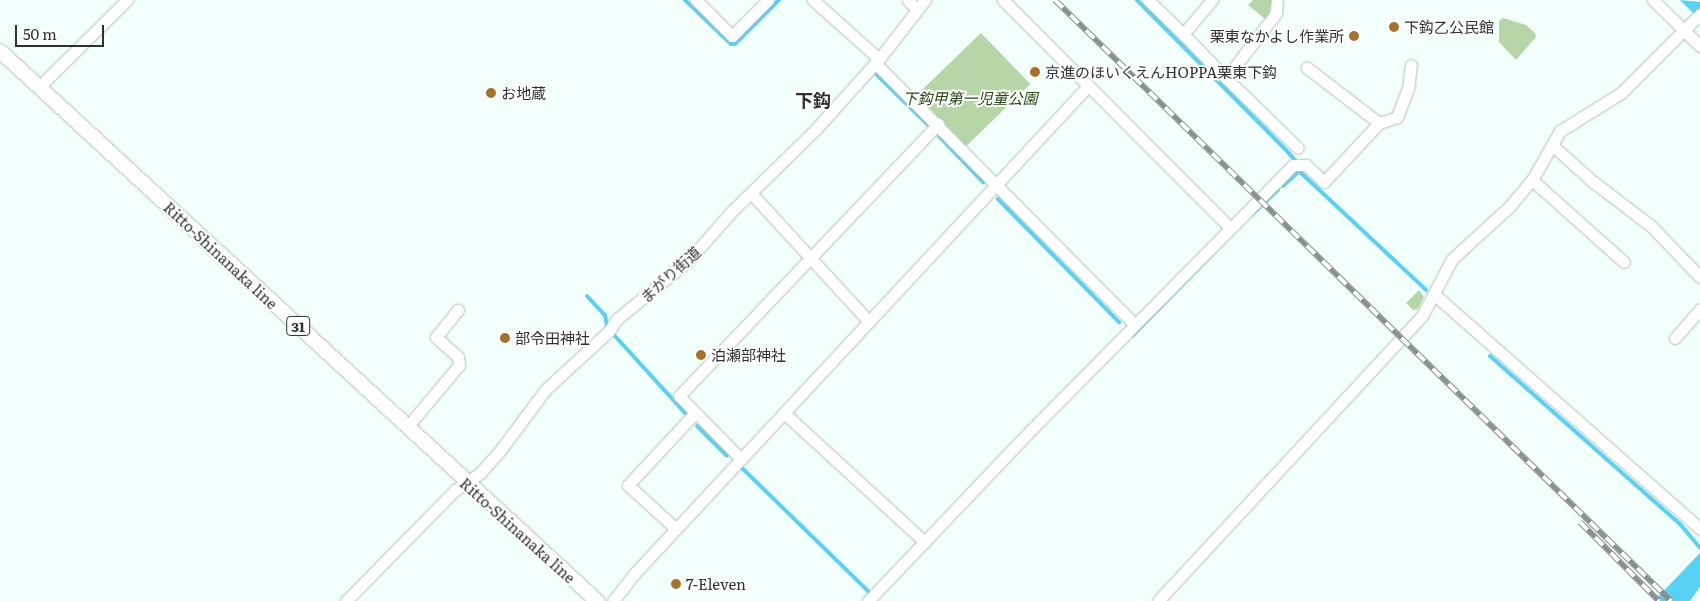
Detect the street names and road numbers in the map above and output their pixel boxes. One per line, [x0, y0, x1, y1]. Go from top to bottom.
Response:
street label: Ritto-Shinanaka line [160, 198, 282, 312]
street label: まがり街道 [636, 242, 704, 306]
road number: 31 [286, 314, 310, 338]
street label: Ritto-Shinanaka line [457, 474, 579, 586]

